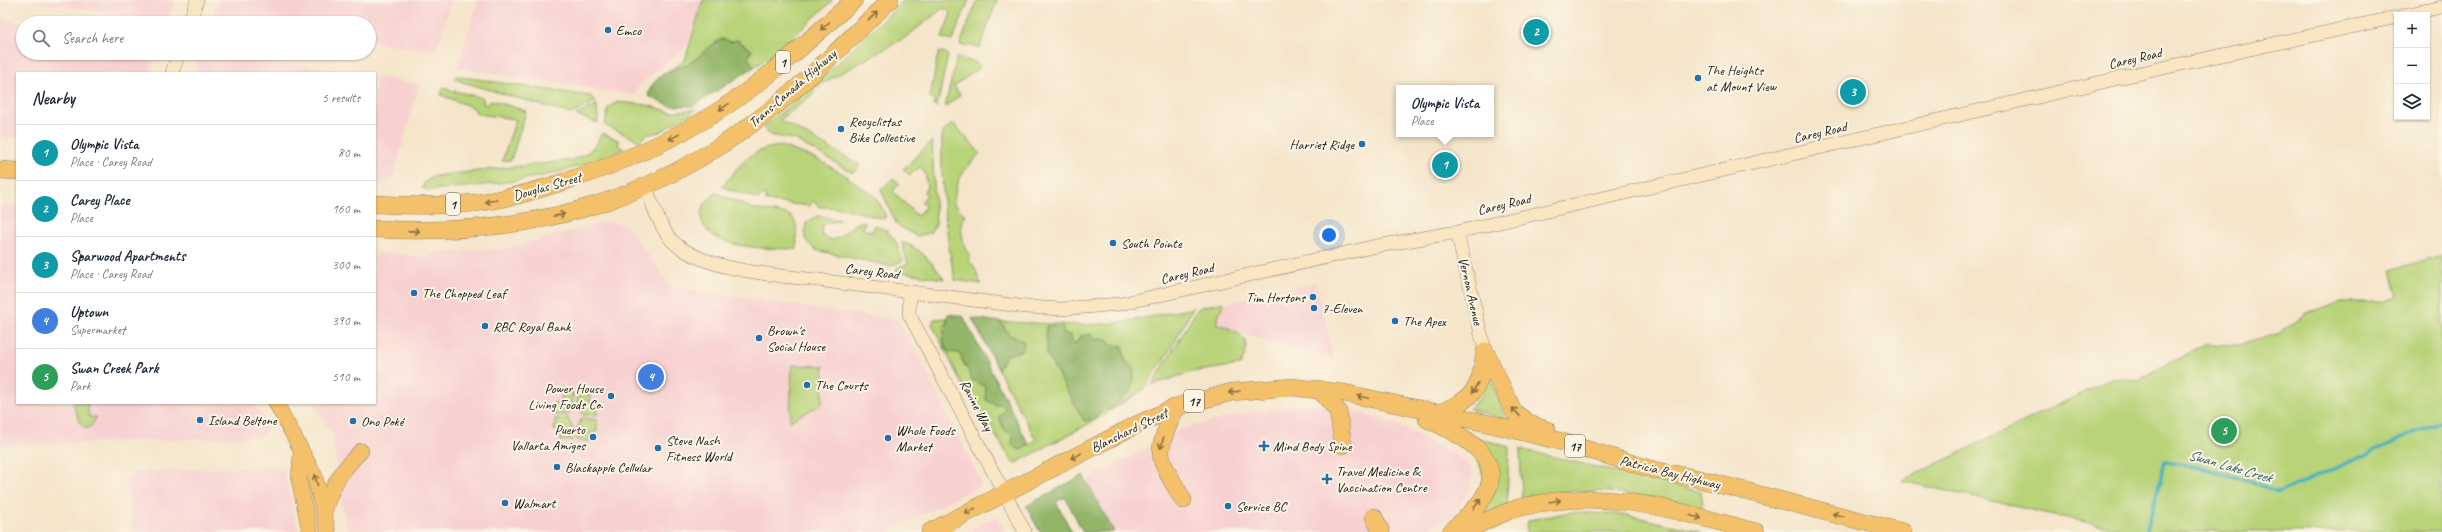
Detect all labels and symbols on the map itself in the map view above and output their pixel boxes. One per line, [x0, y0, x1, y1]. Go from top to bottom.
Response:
one-way arrow [868, 11, 878, 21]
pin: 2 [1523, 17, 1549, 47]
one-way arrow [820, 21, 830, 31]
place label: Emco [616, 22, 642, 39]
marker: Emco [603, 25, 613, 35]
street label: Carey Road [2107, 44, 2166, 73]
street label: Trans-Canada Highway [745, 45, 841, 131]
road number: 1 [776, 51, 790, 73]
place label: The Heights at Mount View [1706, 62, 1778, 95]
marker: The Heights at Mount View [1693, 73, 1703, 83]
pin: 3 [1840, 77, 1866, 107]
one-way arrow [719, 103, 730, 111]
place label: Recyclistas Bike Collective [849, 113, 916, 146]
street label: Carey Road [1792, 118, 1851, 147]
marker: Recyclistas Bike Collective [836, 124, 846, 134]
one-way arrow [668, 134, 680, 142]
place label: Harriet Ridge [1290, 136, 1355, 153]
marker: Harriet Ridge [1357, 139, 1367, 149]
pin: 1 [1432, 150, 1458, 180]
street label: Douglas Street [511, 168, 585, 204]
street label: Carey Road [1476, 190, 1535, 219]
road number: 1 [446, 193, 460, 215]
one-way arrow [485, 197, 498, 205]
one-way arrow [552, 211, 565, 219]
your location [1319, 225, 1339, 245]
one-way arrow [407, 227, 420, 235]
place label: South Pointe [1121, 235, 1183, 252]
marker: South Pointe [1108, 238, 1118, 248]
street label: Vernon Avenue [1454, 256, 1487, 328]
street label: Carey Road [1159, 259, 1218, 288]
street label: Carey Road [844, 260, 902, 284]
place label: The Chopped Leaf [422, 285, 509, 302]
marker: The Chopped Leaf [409, 288, 419, 298]
place label: Tim Hortons [1246, 289, 1306, 306]
marker: Tim Hortons [1308, 292, 1318, 302]
place label: 7-Eleven [1322, 300, 1363, 317]
marker: 7-Eleven [1309, 303, 1319, 313]
place label: The Apex [1403, 313, 1447, 330]
marker: The Apex [1390, 316, 1400, 326]
place label: RBC Royal Bank [493, 318, 572, 335]
marker: RBC Royal Bank [480, 321, 490, 331]
place label: Brown's Social House [767, 322, 826, 355]
marker: Brown's Social House [754, 333, 764, 343]
pin: 4 [638, 362, 664, 392]
place label: The Courts [815, 377, 869, 394]
street label: Ravine Way [956, 377, 998, 435]
place label: Power House Living Foods Co. [528, 380, 604, 413]
marker: The Courts [802, 380, 812, 390]
one-way arrow [1471, 382, 1479, 394]
one-way arrow [1228, 388, 1241, 396]
road number: 17 [1184, 390, 1204, 412]
marker: Power House Living Foods Co. [606, 391, 616, 401]
one-way arrow [1357, 392, 1370, 400]
street label: Blanshard Street [1088, 403, 1173, 456]
one-way arrow [1511, 407, 1521, 417]
place label: Island Beltone [208, 412, 278, 429]
place label: Ono Poké [361, 413, 406, 430]
marker: Island Beltone [195, 415, 205, 425]
marker: Ono Poké [348, 416, 358, 426]
pin: 5 [2211, 416, 2237, 446]
place label: Puerto Vallarta Amigos [511, 421, 586, 454]
place label: Whole Foods Market [896, 422, 956, 455]
marker: Puerto Vallarta Amigos [588, 432, 598, 442]
place label: Steve Nash Fitness World [666, 432, 734, 465]
marker: Whole Foods Market [883, 433, 893, 443]
road number: 17 [1565, 435, 1585, 457]
one-way arrow [1158, 436, 1165, 449]
place label: Mind Body Spine [1273, 438, 1353, 455]
marker: Mind Body Spine [1258, 440, 1270, 452]
marker: Steve Nash Fitness World [653, 443, 663, 453]
water label: Swan Lake Creek [2186, 446, 2276, 488]
street label: Patricia Bay Highway [1618, 452, 1723, 493]
one-way arrow [1070, 453, 1082, 461]
place label: Blackapple Cellular [565, 459, 654, 476]
marker: Blackapple Cellular [552, 462, 562, 472]
place label: Travel Medicine & Vaccination Centre [1336, 463, 1428, 496]
marker: Travel Medicine & Vaccination Centre [1321, 473, 1333, 485]
one-way arrow [312, 474, 319, 487]
place label: Walmart [513, 495, 557, 512]
one-way arrow [1548, 497, 1561, 505]
marker: Walmart [500, 498, 510, 508]
place label: Service BC [1236, 498, 1289, 515]
one-way arrow [1473, 498, 1482, 509]
marker: Service BC [1223, 501, 1233, 511]
one-way arrow [965, 508, 977, 515]
one-way arrow [1832, 511, 1845, 519]
one-way arrow [1690, 513, 1703, 521]

